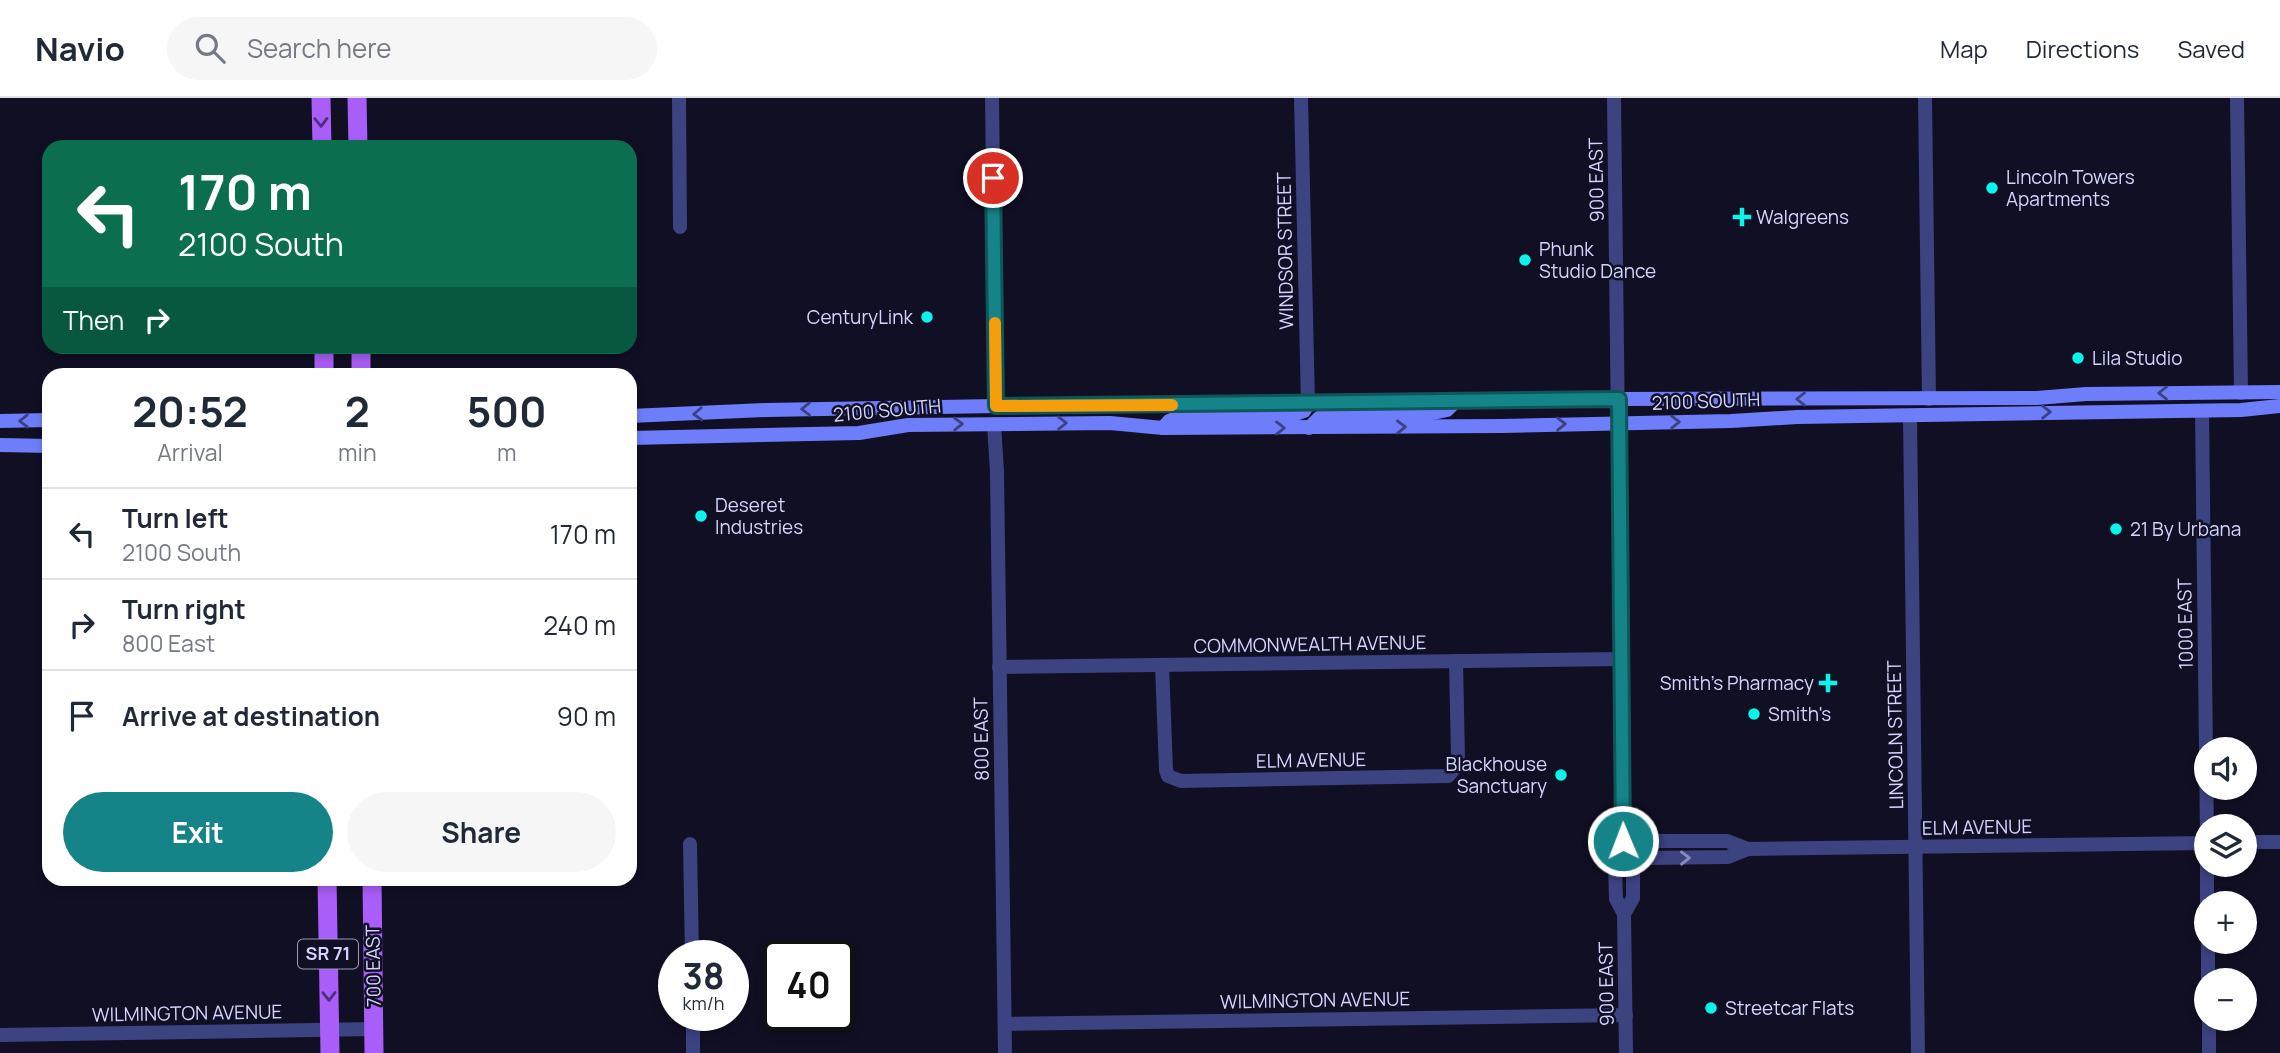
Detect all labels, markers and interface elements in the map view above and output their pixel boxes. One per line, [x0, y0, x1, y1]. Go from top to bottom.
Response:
search box [167, 17, 657, 80]
text: Navio [35, 26, 125, 71]
icon: search [191, 29, 229, 67]
text: Search here [247, 30, 391, 66]
text: Map [1940, 32, 1988, 65]
text: Directions [2026, 32, 2139, 65]
text: Saved [2177, 32, 2245, 65]
one-way arrow [313, 118, 329, 128]
street label: 900 EAST [1582, 137, 1610, 222]
pin [963, 148, 1023, 208]
text: 170 m [178, 158, 312, 225]
icon: arrive [974, 159, 1012, 197]
place label: Lincoln Towers Apartments [2006, 164, 2135, 212]
icon: left [63, 168, 154, 259]
street label: WINDSOR STREET [1271, 172, 1299, 330]
marker: Lincoln Towers Apartments [1984, 180, 2000, 196]
place label: Walgreens [1756, 204, 1849, 230]
marker: Walgreens [1734, 209, 1750, 225]
text: 2100 South [178, 222, 344, 266]
place label: Phunk Studio Dance [1539, 236, 1656, 284]
marker: Phunk Studio Dance [1517, 252, 1533, 268]
icon: right [138, 301, 176, 339]
text: Then [63, 302, 124, 338]
place label: CenturyLink [807, 304, 914, 330]
marker: CenturyLink [919, 309, 935, 325]
place label: Lila Studio [2092, 345, 2182, 371]
marker: Lila Studio [2070, 350, 2086, 366]
text: 20:52 [132, 382, 248, 440]
text: 2 [345, 382, 370, 440]
text: 500 [467, 382, 547, 440]
one-way arrow [2157, 385, 2168, 401]
street label: 2100 SOUTH [1651, 386, 1761, 416]
one-way arrow [1796, 391, 1806, 407]
street label: 2100 SOUTH [832, 392, 942, 428]
one-way arrow [800, 401, 810, 417]
one-way arrow [2041, 405, 2052, 420]
one-way arrow [692, 406, 703, 421]
one-way arrow [19, 413, 29, 429]
one-way arrow [1670, 414, 1681, 430]
one-way arrow [1058, 415, 1068, 431]
one-way arrow [953, 416, 964, 432]
one-way arrow [1555, 417, 1566, 432]
one-way arrow [1396, 419, 1407, 435]
one-way arrow [1275, 420, 1286, 436]
text: Arrival [157, 436, 223, 468]
text: min [338, 436, 377, 468]
text: m [497, 436, 517, 468]
place label: Deseret Industries [715, 492, 803, 540]
text: Turn left [122, 500, 229, 536]
marker: Deseret Industries [693, 508, 709, 524]
icon: left [63, 515, 101, 553]
text: 170 m [550, 516, 616, 552]
place label: 21 By Urbana [2130, 516, 2241, 542]
marker: 21 By Urbana [2108, 521, 2124, 537]
text: 2100 South [122, 536, 241, 568]
street label: 1000 EAST [2171, 577, 2199, 670]
text: Turn right [122, 591, 246, 627]
icon: right [63, 606, 101, 644]
text: 240 m [543, 607, 616, 643]
text: 800 East [122, 627, 215, 659]
street label: COMMONWEALTH AVENUE [1193, 629, 1427, 659]
street label: LINCOLN STREET [1881, 660, 1909, 810]
place label: Smith's Pharmacy [1660, 670, 1814, 696]
marker: Smith's Pharmacy [1820, 675, 1836, 691]
street label: 800 EAST [967, 696, 995, 781]
icon: arrive [63, 697, 101, 735]
text: Arrive at destination [122, 698, 380, 734]
text: 90 m [557, 698, 616, 734]
place label: Smith's [1768, 701, 1831, 727]
marker: Smith's [1746, 706, 1762, 722]
map controls [2194, 737, 2257, 1031]
button: sound [2194, 737, 2257, 800]
street label: ELM AVENUE [1256, 746, 1366, 774]
place label: Blackhouse Sanctuary [1446, 751, 1547, 799]
marker: Blackhouse Sanctuary [1553, 767, 1569, 783]
button: Exit [63, 792, 333, 872]
button: Share [347, 792, 616, 872]
position arrow [1586, 804, 1660, 878]
street label: ELM AVENUE [1922, 813, 2032, 841]
button: layers [2194, 814, 2257, 877]
one-way arrow [1680, 850, 1691, 865]
button: + [2194, 891, 2257, 954]
street label: 700 EAST [359, 924, 387, 1007]
road number: SR 71 [298, 940, 358, 968]
speed limit sign: 40 [763, 940, 854, 1031]
street label: 900 EAST [1592, 941, 1620, 1026]
text: 38 [683, 952, 724, 1000]
button: − [2194, 968, 2257, 1031]
street label: WILMINGTON AVENUE [1220, 985, 1410, 1015]
one-way arrow [321, 991, 337, 1001]
text: km/h [683, 991, 724, 1015]
place label: Streetcar Flats [1725, 995, 1854, 1021]
street label: WILMINGTON AVENUE [92, 998, 282, 1028]
marker: Streetcar Flats [1703, 1000, 1719, 1016]

